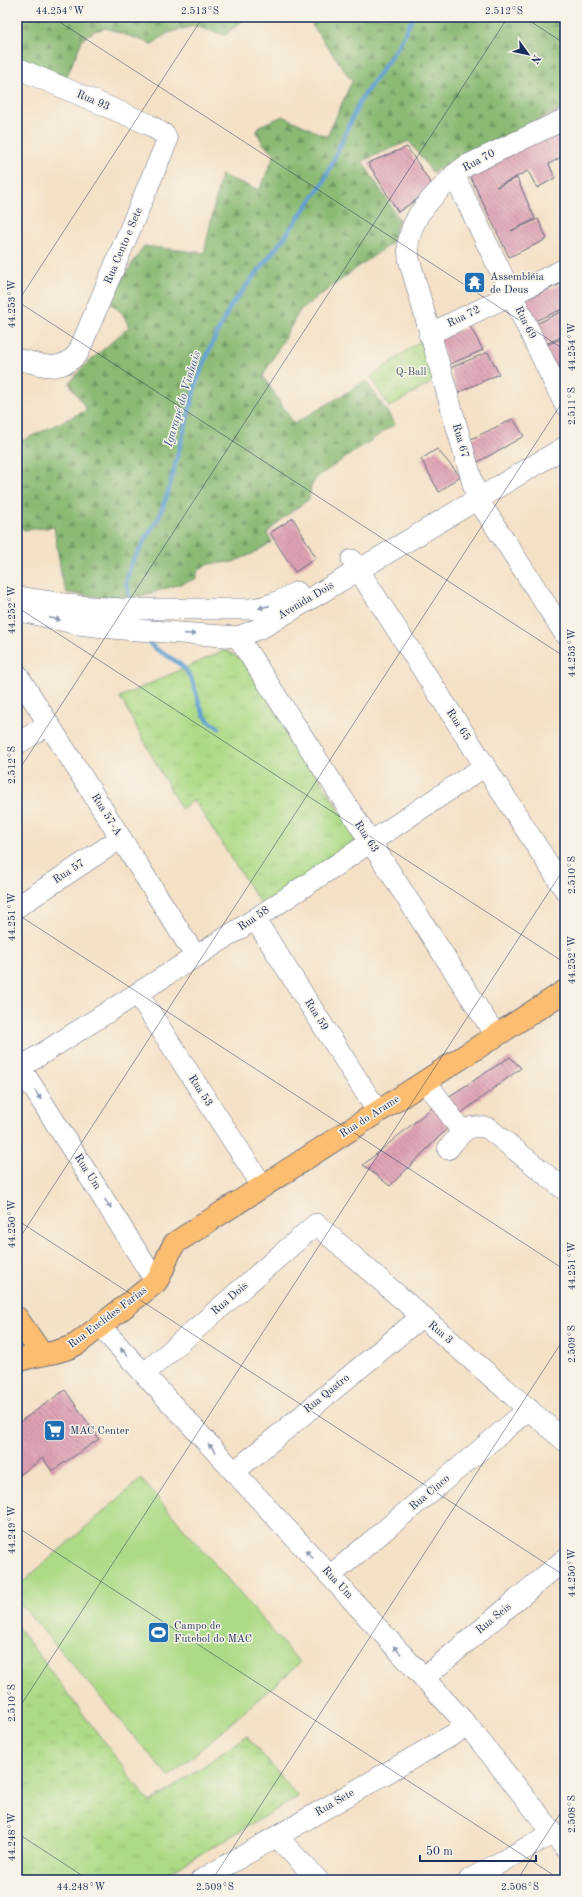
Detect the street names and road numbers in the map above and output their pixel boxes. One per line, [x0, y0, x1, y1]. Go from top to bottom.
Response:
street label: Rua 93 [75, 89, 111, 113]
street label: Rua 70 [461, 148, 497, 174]
street label: Rua Cento e Sete [103, 206, 145, 286]
street label: Rua 72 [446, 304, 482, 330]
street label: Rua 69 [512, 305, 538, 341]
street label: Rua 67 [450, 423, 470, 459]
street label: Avenida Dois [276, 580, 336, 622]
street label: Rua 65 [444, 707, 472, 743]
street label: Rua 57-A [89, 792, 124, 839]
street label: Rua 63 [352, 819, 380, 855]
street label: Rua 57 [51, 858, 87, 886]
street label: Rua 58 [236, 905, 272, 933]
street label: Rua 59 [302, 997, 330, 1033]
street label: Rua 53 [186, 1073, 214, 1109]
street label: Rua do Arame [338, 1094, 402, 1140]
street label: Rua Um [72, 1152, 103, 1192]
street label: Rua Dois [210, 1280, 250, 1318]
street label: Rua Euclídes Farias [67, 1285, 149, 1351]
street label: Rua 3 [425, 1320, 455, 1346]
street label: Rua Quatro [302, 1372, 352, 1416]
street label: Rua Cinco [408, 1473, 452, 1513]
street label: Rua Um [319, 1565, 355, 1601]
street label: Rua Seis [474, 1601, 514, 1637]
street label: Rua Sete [314, 1787, 356, 1819]

